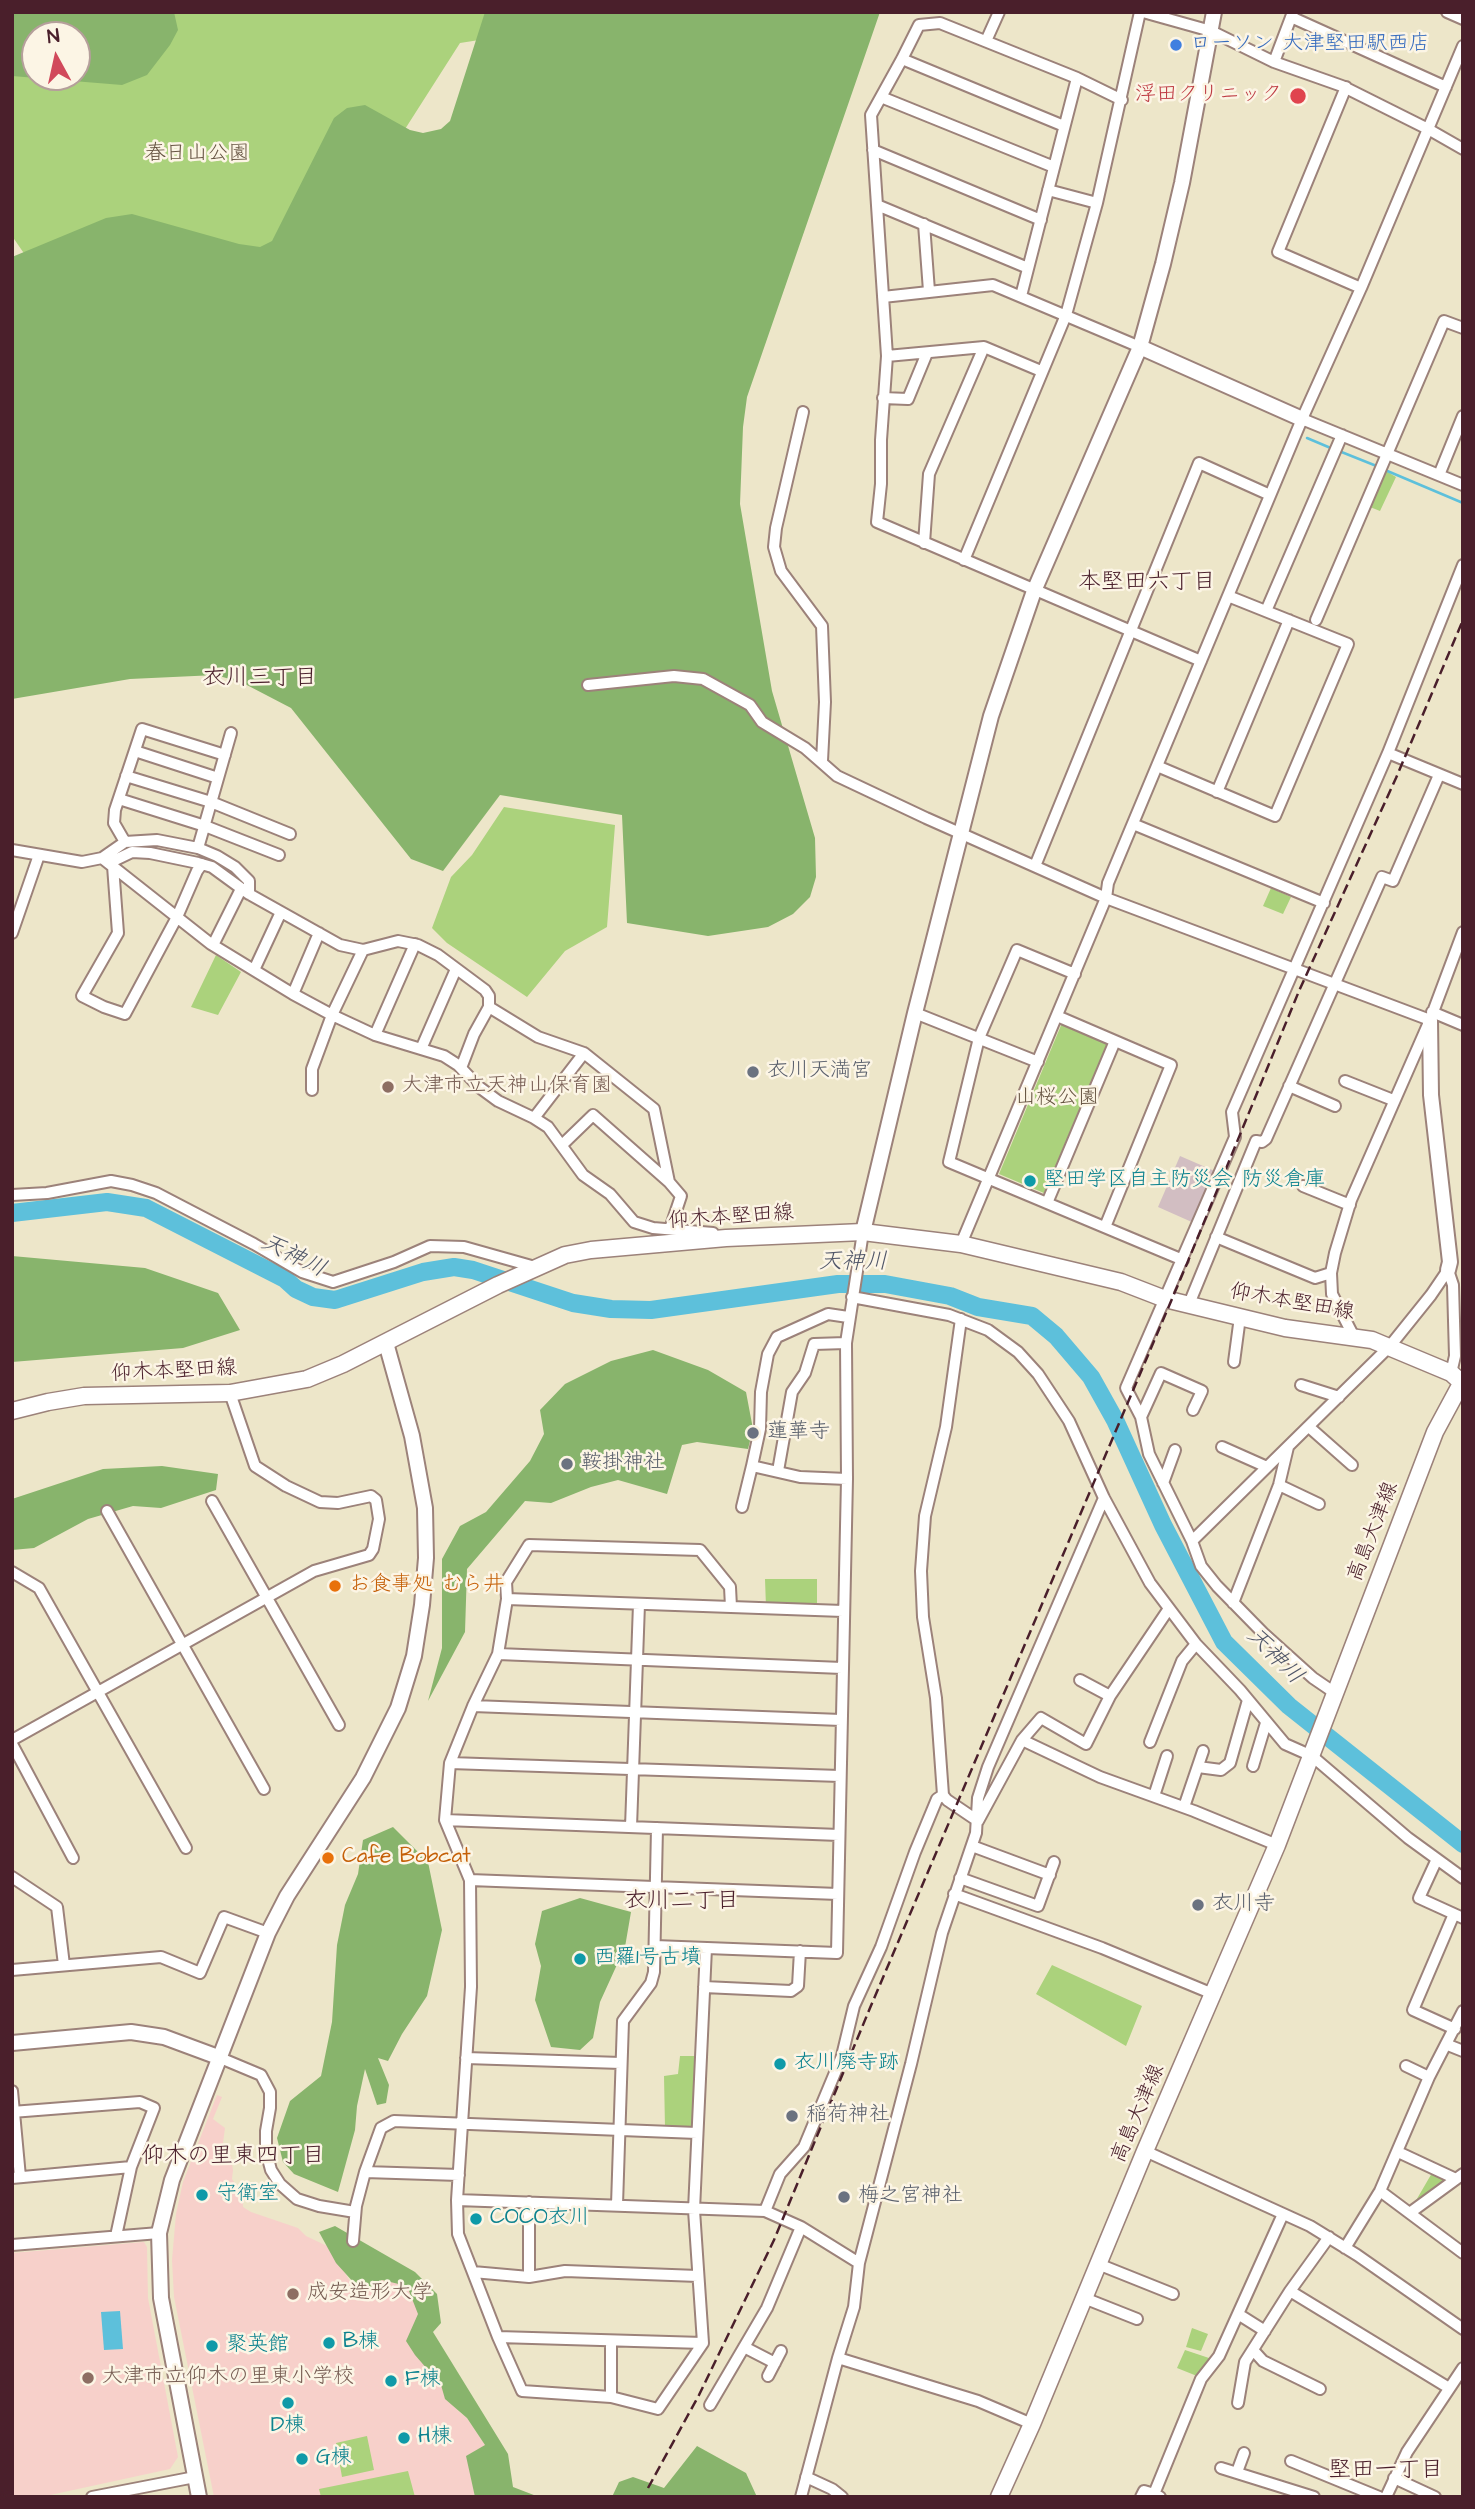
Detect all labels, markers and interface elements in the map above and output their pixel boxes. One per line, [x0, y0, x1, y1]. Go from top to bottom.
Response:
north arrow [21, 21, 91, 91]
text: N [45, 22, 61, 51]
place label: ローソン 大津堅田駅西店 [1190, 32, 1429, 58]
marker: ローソン 大津堅田駅西店 [1168, 37, 1184, 53]
place label: 浮田クリニック [1135, 83, 1282, 109]
marker: 浮田クリニック [1288, 86, 1308, 106]
park label: 春日山公園 [145, 142, 249, 168]
district label: 本堅田六丁目 [1078, 569, 1216, 597]
district label: 衣川三丁目 [203, 665, 317, 693]
place label: 衣川天満宮 [767, 1059, 872, 1085]
marker: 衣川天満宮 [745, 1064, 761, 1080]
place label: 大津市立天神山保育園 [402, 1074, 612, 1100]
marker: 大津市立天神山保育園 [380, 1079, 396, 1095]
park label: 山桜公園 [1015, 1086, 1099, 1112]
place label: 堅田学区自主防災会 防災倉庫 [1044, 1168, 1325, 1194]
marker: 堅田学区自主防災会 防災倉庫 [1022, 1173, 1038, 1189]
street label: 仰木本堅田線 [667, 1201, 795, 1235]
water label: 天神川 [256, 1229, 330, 1285]
water label: 天神川 [819, 1249, 887, 1277]
street label: 仰木本堅田線 [1228, 1280, 1356, 1326]
street label: 仰木本堅田線 [110, 1356, 238, 1388]
place label: 蓮華寺 [767, 1420, 830, 1446]
marker: 蓮華寺 [745, 1425, 761, 1441]
place label: 鞍掛神社 [581, 1451, 665, 1477]
marker: 鞍掛神社 [559, 1456, 575, 1472]
street label: 高島大津線 [1343, 1478, 1405, 1586]
place label: お食事処 むら井 [349, 1573, 504, 1599]
marker: お食事処 むら井 [327, 1578, 343, 1594]
water label: 天神川 [1240, 1623, 1308, 1691]
place label: Cafe Bobcat [342, 1845, 471, 1871]
marker: Cafe Bobcat [320, 1850, 336, 1866]
district label: 衣川二丁目 [625, 1888, 739, 1916]
place label: 衣川寺 [1212, 1892, 1275, 1918]
marker: 衣川寺 [1190, 1897, 1206, 1913]
place label: 西羅1号古墳 [594, 1946, 702, 1972]
marker: 西羅1号古墳 [572, 1951, 588, 1967]
place label: 衣川廃寺跡 [794, 2051, 899, 2077]
marker: 衣川廃寺跡 [772, 2056, 788, 2072]
street label: 高島大津線 [1107, 2061, 1171, 2167]
place label: 稲荷神社 [806, 2103, 890, 2129]
marker: 稲荷神社 [784, 2108, 800, 2124]
district label: 仰木の里東四丁目 [141, 2143, 325, 2171]
place label: 守衛室 [216, 2182, 279, 2208]
place label: 梅之宮神社 [858, 2184, 963, 2210]
marker: 守衛室 [194, 2187, 210, 2203]
marker: 梅之宮神社 [836, 2189, 852, 2205]
place label: COCO衣川 [490, 2206, 590, 2232]
marker: COCO衣川 [468, 2211, 484, 2227]
place label: 成安造形大学 [307, 2281, 433, 2307]
marker: 成安造形大学 [285, 2286, 301, 2302]
place label: B棟 [343, 2330, 379, 2356]
place label: 聚英館 [226, 2333, 289, 2359]
marker: B棟 [321, 2335, 337, 2351]
marker: 聚英館 [204, 2338, 220, 2354]
place label: 大津市立仰木の里東小学校 [102, 2365, 354, 2391]
place label: F棟 [405, 2368, 441, 2394]
marker: 大津市立仰木の里東小学校 [80, 2370, 96, 2386]
marker: F棟 [383, 2373, 399, 2389]
marker: D棟 [280, 2395, 296, 2411]
place label: D棟 [271, 2414, 305, 2440]
place label: H棟 [418, 2425, 452, 2451]
marker: H棟 [396, 2430, 412, 2446]
place label: G棟 [316, 2446, 352, 2472]
marker: G棟 [294, 2451, 310, 2467]
district label: 堅田一丁目 [1329, 2457, 1443, 2485]

